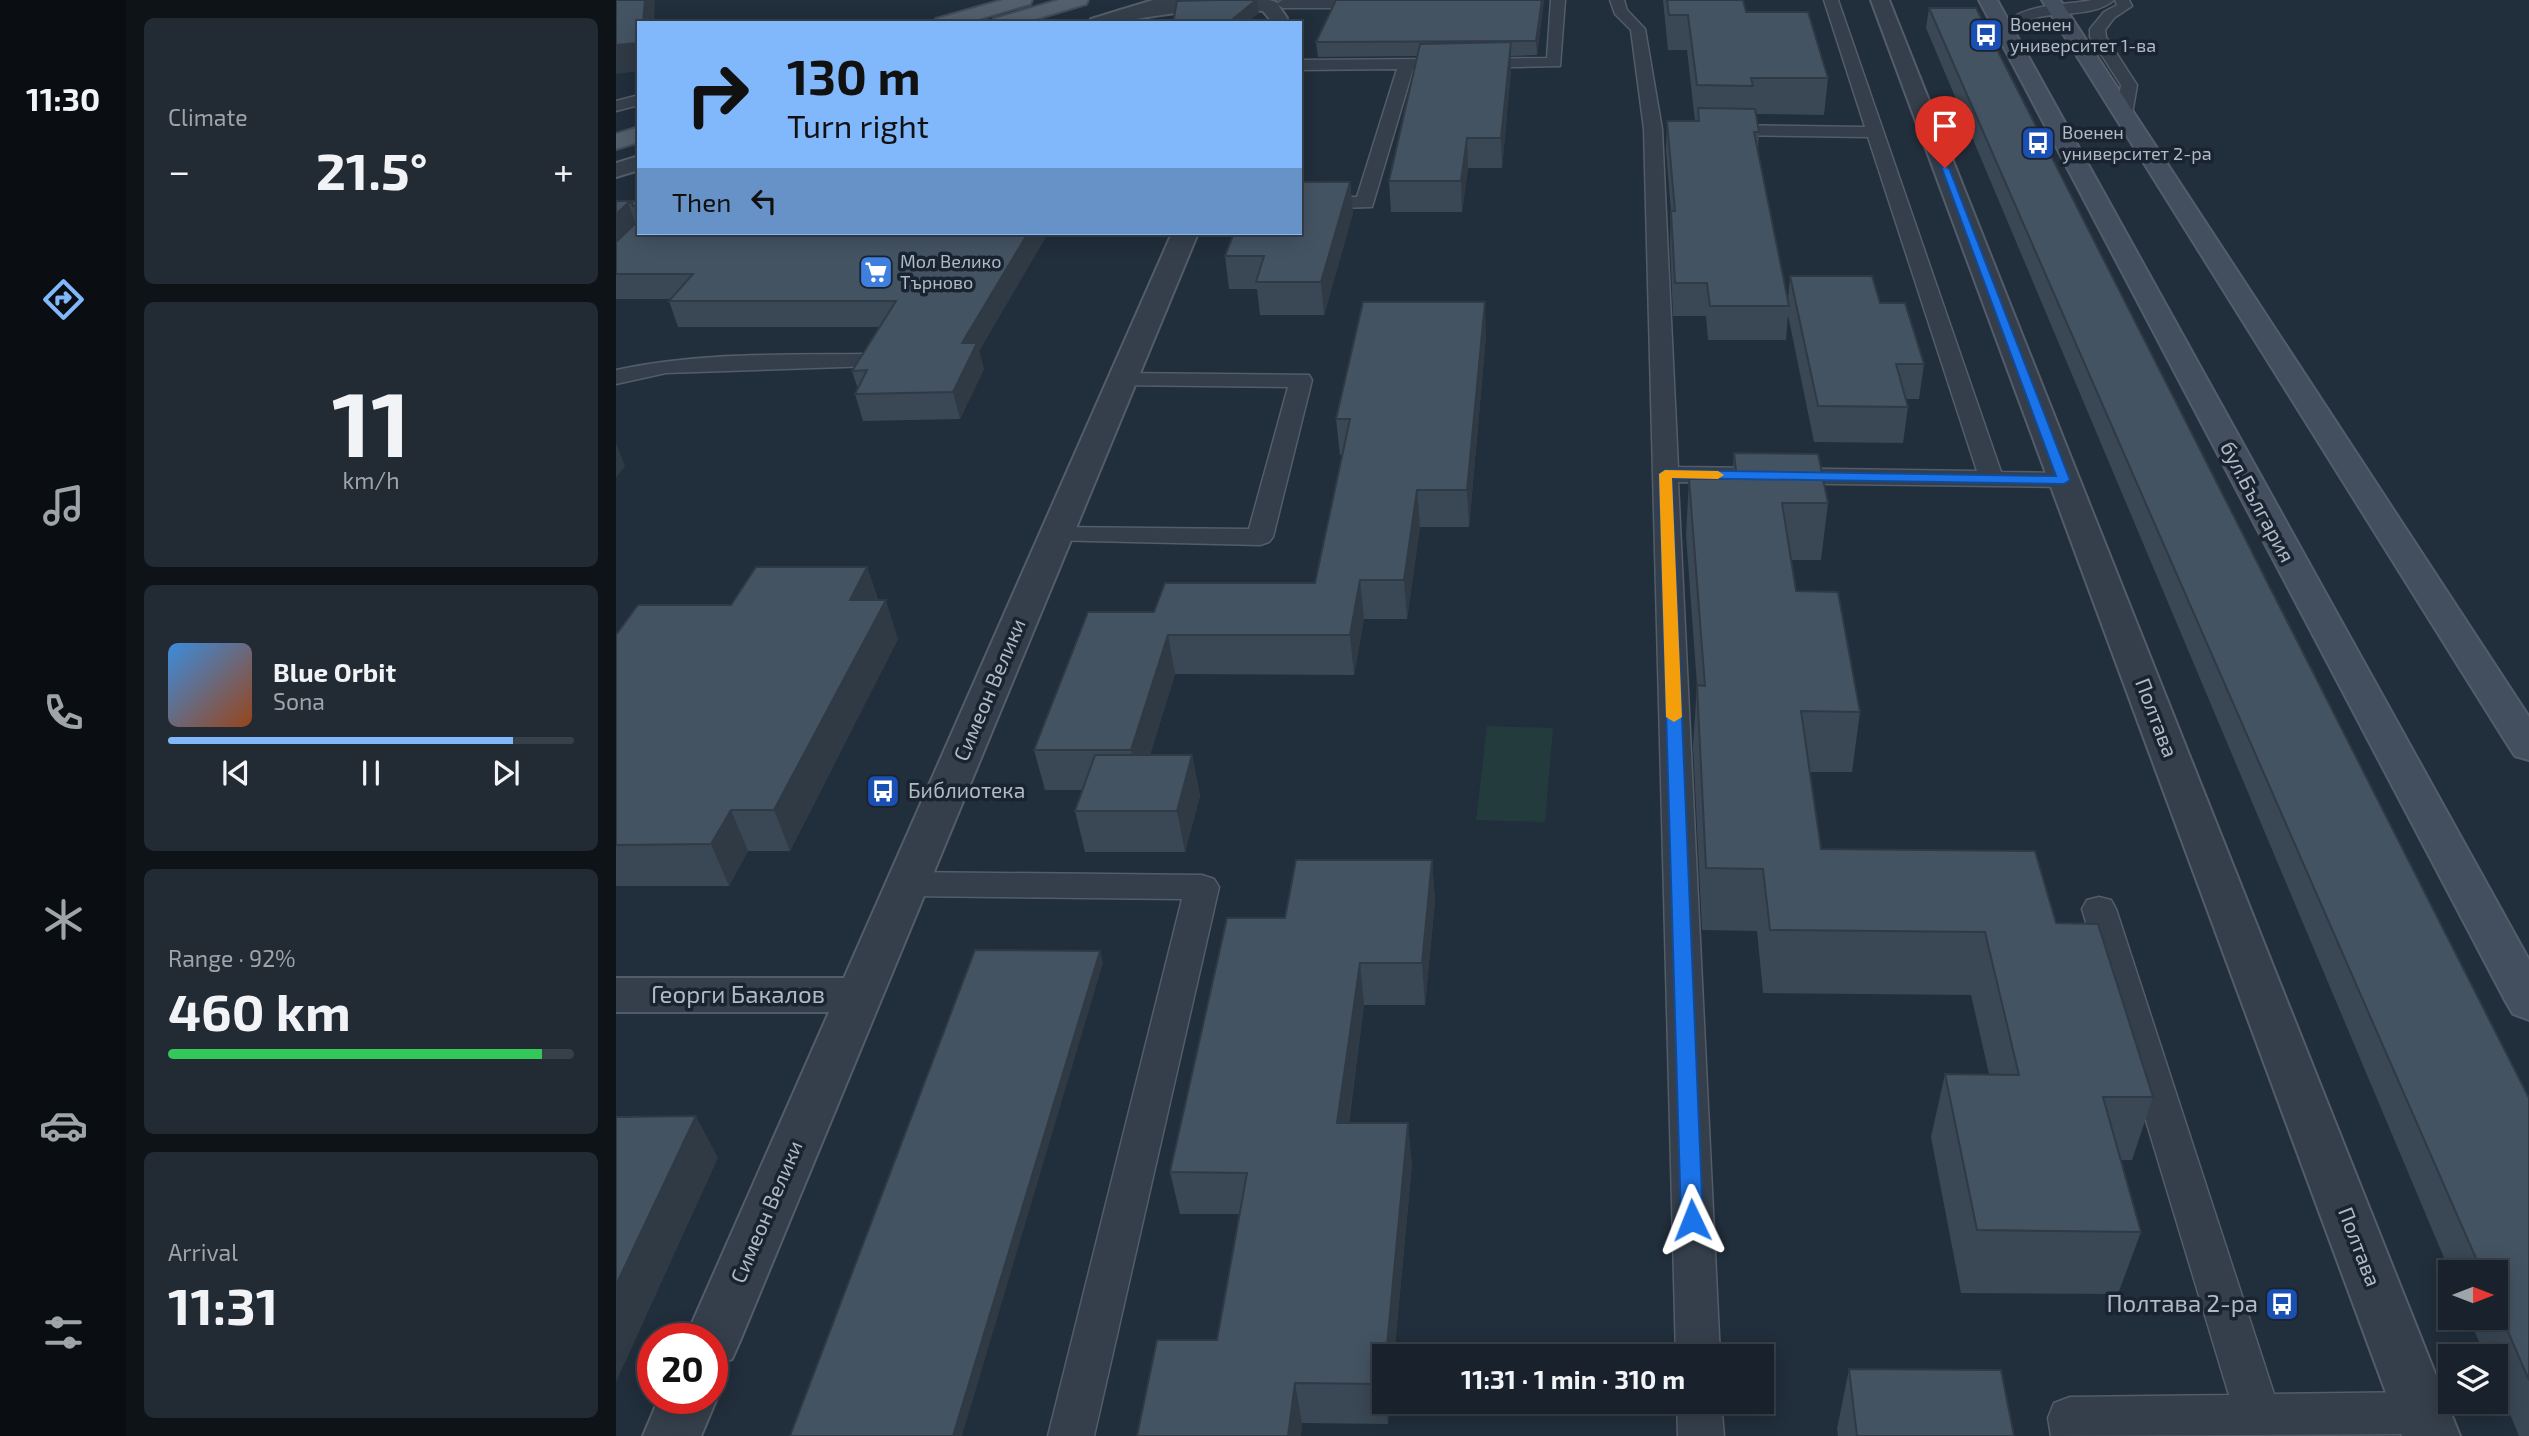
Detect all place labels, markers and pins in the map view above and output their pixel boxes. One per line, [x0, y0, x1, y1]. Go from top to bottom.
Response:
place label: Военен университет 1-ва [2010, 13, 2156, 56]
bus stop icon: Военен университет 1-ва [1967, 16, 2005, 54]
pin [1915, 96, 1975, 168]
place label: Военен университет 2-ра [2062, 121, 2212, 164]
bus stop icon: Военен университет 2-ра [2019, 124, 2057, 162]
place label: Мол Велико Търново [900, 250, 1001, 293]
supermarket icon: Мол Велико Търново [857, 253, 895, 291]
bus stop icon: Библиотека [864, 772, 902, 810]
place label: Библиотека [908, 777, 1025, 802]
bus stop icon: Полтава 2-ра [2263, 1285, 2301, 1323]
place label: Полтава 2-ра [2107, 1288, 2258, 1317]

